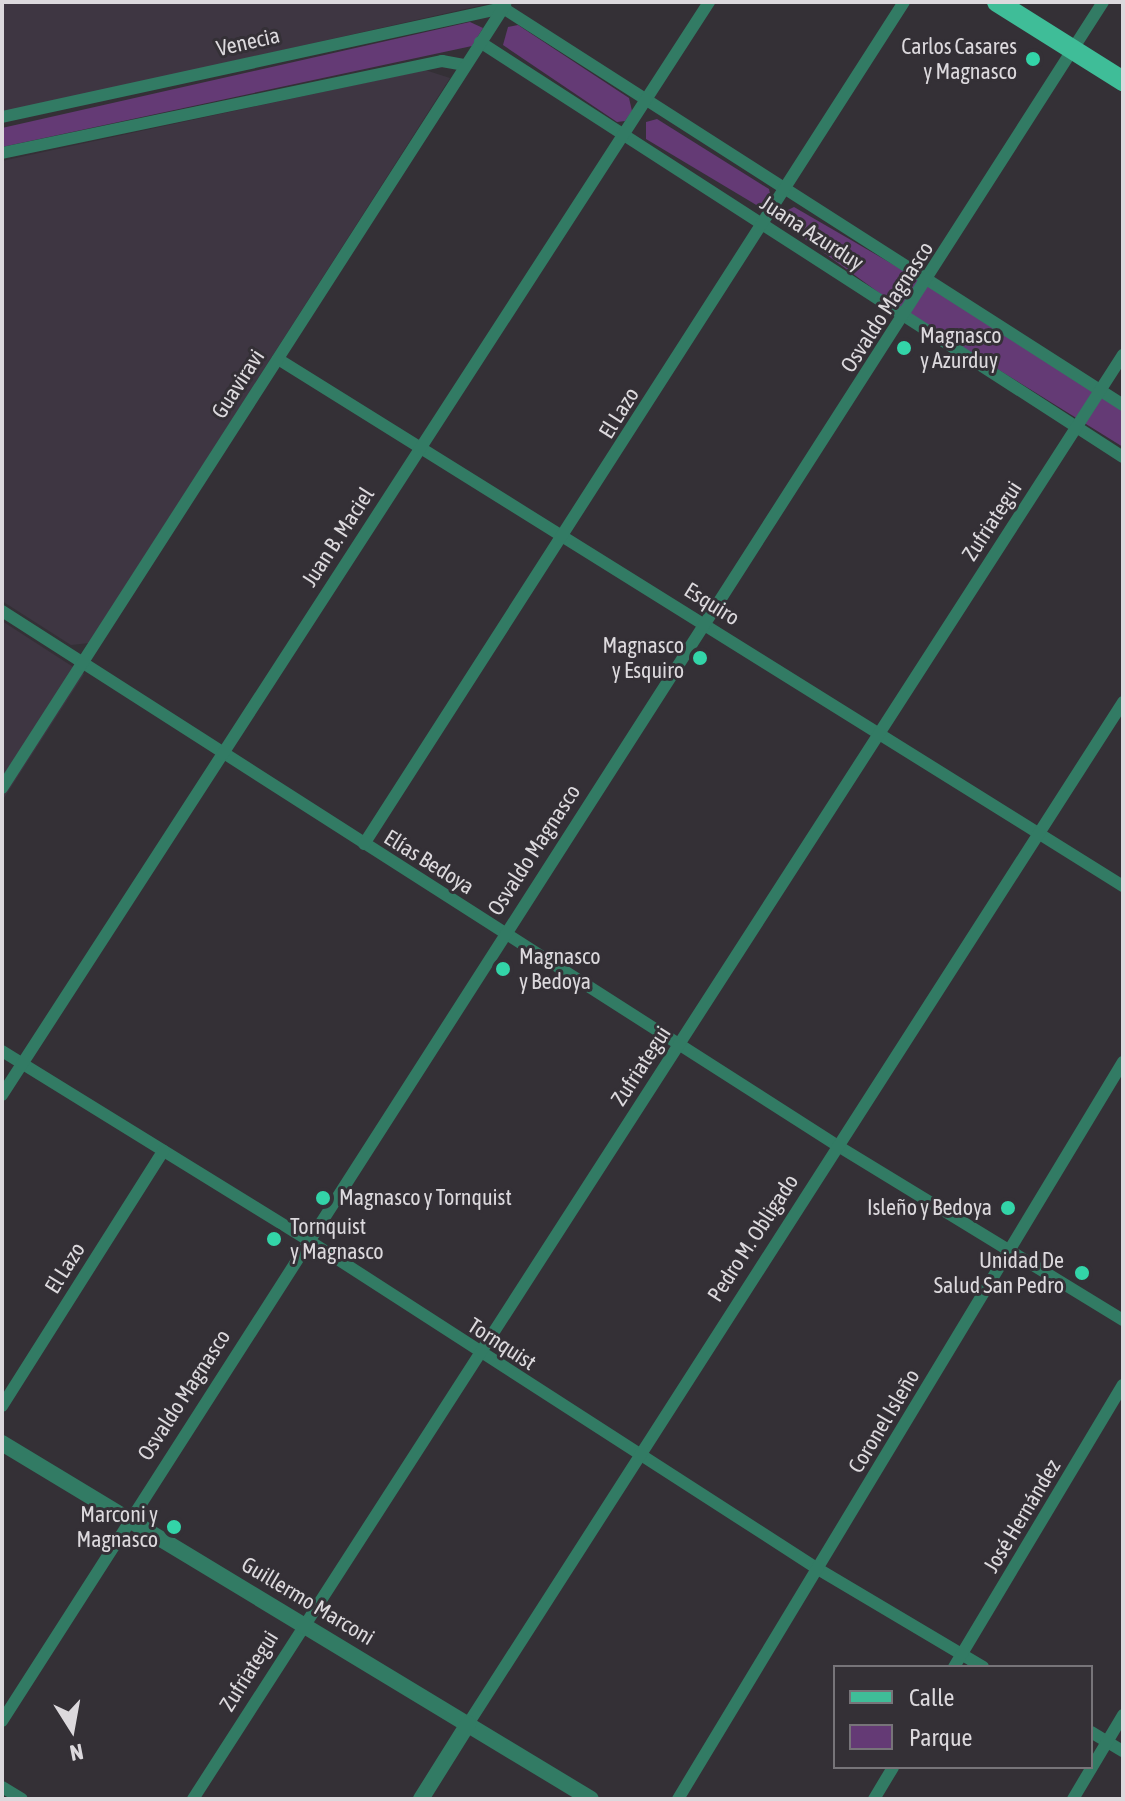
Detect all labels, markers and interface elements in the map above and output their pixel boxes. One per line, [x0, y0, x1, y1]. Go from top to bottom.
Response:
street label: Venecia [214, 22, 282, 62]
place label: Carlos Casares y Magnasco [901, 33, 1017, 84]
marker: Carlos Casares y Magnasco [1024, 50, 1042, 68]
street label: Juana Azurduy [755, 190, 869, 276]
street label: Osvaldo Magnasco [835, 237, 939, 377]
place label: Magnasco y Azurduy [920, 322, 1002, 374]
marker: Magnasco y Azurduy [895, 339, 913, 357]
street label: Guaviravi [206, 345, 270, 423]
street label: El Lazo [593, 383, 645, 443]
street label: Zufriategui [957, 476, 1027, 566]
street label: Juan B. Maciel [296, 482, 380, 592]
street label: Esquiro [680, 577, 744, 631]
place label: Magnasco y Esquiro [602, 632, 684, 684]
marker: Magnasco y Esquiro [691, 649, 709, 667]
street label: Osvaldo Magnasco [482, 780, 586, 920]
street label: Elías Bedoya [379, 824, 479, 900]
place label: Magnasco y Bedoya [519, 943, 601, 994]
marker: Magnasco y Bedoya [494, 960, 512, 978]
street label: Zufriategui [606, 1021, 676, 1111]
street label: Pedro M. Obligado [702, 1169, 804, 1307]
place label: Magnasco y Tornquist [339, 1185, 512, 1211]
marker: Magnasco y Tornquist [314, 1189, 332, 1207]
place label: Isleño y Bedoya [867, 1195, 992, 1221]
marker: Isleño y Bedoya [999, 1199, 1017, 1217]
place label: Tornquist y Magnasco [290, 1213, 384, 1264]
marker: Tornquist y Magnasco [265, 1230, 283, 1248]
street label: El Lazo [39, 1238, 91, 1298]
place label: Unidad De Salud San Pedro [934, 1247, 1064, 1298]
marker: Unidad De Salud San Pedro [1071, 1262, 1093, 1284]
street label: Tornquist [463, 1312, 541, 1376]
street label: Osvaldo Magnasco [132, 1325, 236, 1465]
street label: Coronel Isleño [843, 1364, 925, 1478]
street label: José Hernández [978, 1455, 1066, 1577]
place label: Marconi y Magnasco [76, 1501, 158, 1552]
marker: Marconi y Magnasco [165, 1518, 183, 1536]
street label: Guillermo Marconi [237, 1551, 379, 1651]
street label: Zufriategui [214, 1626, 284, 1716]
legend [833, 1665, 1093, 1769]
text: Calle [909, 1684, 954, 1711]
north arrow [32, 1689, 112, 1769]
text: Parque [909, 1724, 972, 1751]
text: N [68, 1739, 85, 1767]

